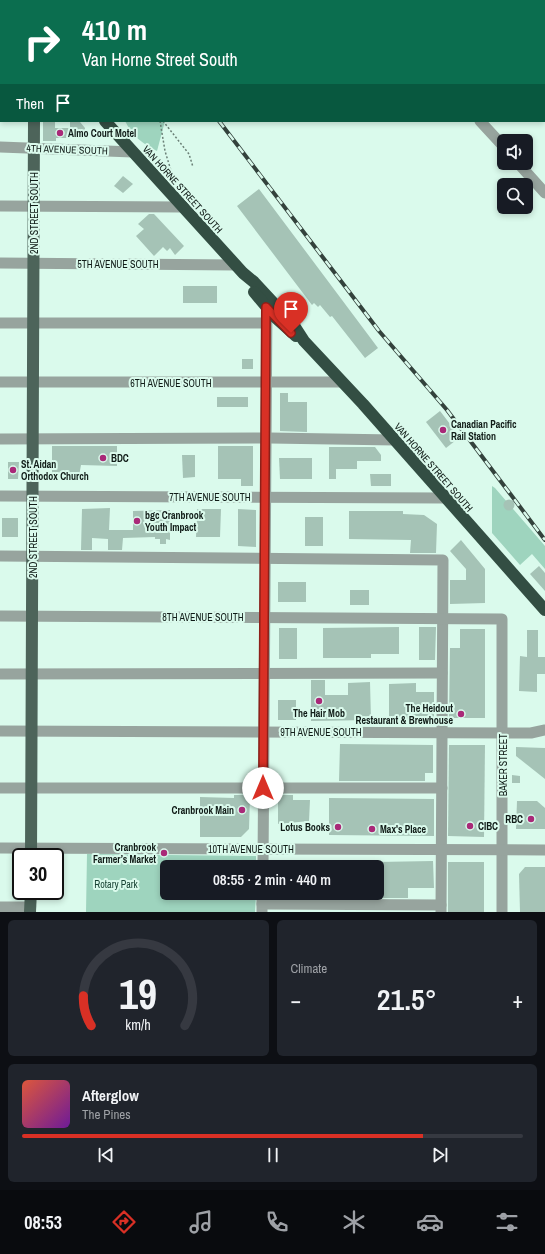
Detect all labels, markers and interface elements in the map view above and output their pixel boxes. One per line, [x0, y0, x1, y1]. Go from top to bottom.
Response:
text: 410 m [82, 11, 147, 49]
icon: right [16, 16, 68, 68]
text: Van Horne Street South [82, 47, 238, 72]
icon: arrive [52, 92, 74, 114]
text: Then [16, 93, 44, 114]
place label: Almo Court Motel [68, 127, 136, 140]
marker: Almo Court Motel [55, 128, 65, 138]
map controls [497, 134, 533, 214]
button: sound [497, 134, 533, 170]
street label: 4TH AVENUE SOUTH [26, 142, 108, 157]
street label: VAN HORNE STREET SOUTH [140, 143, 226, 236]
street label: 2ND STREET SOUTH [28, 172, 41, 254]
button: search [497, 178, 533, 214]
street label: 5TH AVENUE SOUTH [77, 258, 159, 271]
pin [274, 292, 308, 333]
icon: arrive [280, 298, 302, 320]
street label: 6TH AVENUE SOUTH [130, 377, 212, 390]
place label: Canadian Pacific Rail Station [451, 418, 517, 443]
street label: VAN HORNE STREET SOUTH [391, 420, 476, 515]
marker: Canadian Pacific Rail Station [438, 425, 448, 435]
place label: BDC [111, 452, 129, 465]
marker: BDC [98, 453, 108, 463]
place label: St. Aidan Orthodox Church [21, 458, 89, 483]
marker: St. Aidan Orthodox Church [8, 465, 18, 475]
street label: 7TH AVENUE SOUTH [169, 491, 251, 504]
street label: 2ND STREET SOUTH [27, 496, 40, 578]
place label: bgc Cranbrook Youth Impact [145, 509, 204, 534]
marker: bgc Cranbrook Youth Impact [132, 516, 142, 526]
street label: 8TH AVENUE SOUTH [162, 611, 244, 624]
marker: The Hair Mob [314, 696, 324, 706]
place label: The Heidout Restaurant & Brewhouse [355, 702, 453, 727]
place label: The Hair Mob [293, 707, 345, 720]
marker: The Heidout Restaurant & Brewhouse [456, 709, 466, 719]
street label: 9TH AVENUE SOUTH [280, 726, 362, 739]
street label: BAKER STREET [497, 734, 510, 796]
position arrow [242, 767, 284, 809]
place label: Cranbrook Main [172, 804, 234, 817]
marker: Cranbrook Main [237, 805, 247, 815]
place label: RBC [505, 813, 523, 826]
marker: RBC [526, 814, 536, 824]
place label: CIBC [478, 820, 498, 833]
place label: Lotus Books [280, 821, 330, 834]
marker: CIBC [465, 821, 475, 831]
marker: Lotus Books [333, 822, 343, 832]
place label: Max's Place [380, 823, 427, 836]
marker: Max's Place [367, 824, 377, 834]
place label: Cranbrook Farmer’s Market [93, 841, 156, 866]
street label: 10TH AVENUE SOUTH [208, 843, 294, 856]
speed limit sign: 30 [12, 848, 64, 900]
marker: Cranbrook Farmer’s Market [159, 848, 169, 858]
text: 08:55 · 2 min · 440 m [213, 869, 331, 890]
park label: Rotary Park [94, 878, 139, 891]
text: Climate [291, 960, 327, 977]
text: 19 [119, 966, 157, 1022]
text: 21.5° [377, 979, 437, 1019]
text: − [291, 985, 301, 1015]
text: + [512, 985, 523, 1015]
text: km/h [126, 1015, 151, 1034]
text: Afterglow [82, 1085, 139, 1106]
text: The Pines [82, 1106, 131, 1123]
icon: previous [95, 1144, 117, 1166]
icon: pause [262, 1144, 284, 1166]
icon: next [429, 1144, 451, 1166]
icon: directions [110, 1208, 138, 1236]
icon: music [187, 1208, 215, 1236]
icon: phone [263, 1208, 291, 1236]
icon: climate [340, 1208, 368, 1236]
icon: car [416, 1208, 444, 1236]
icon: filters [493, 1208, 521, 1236]
text: 08:53 [24, 1210, 62, 1235]

